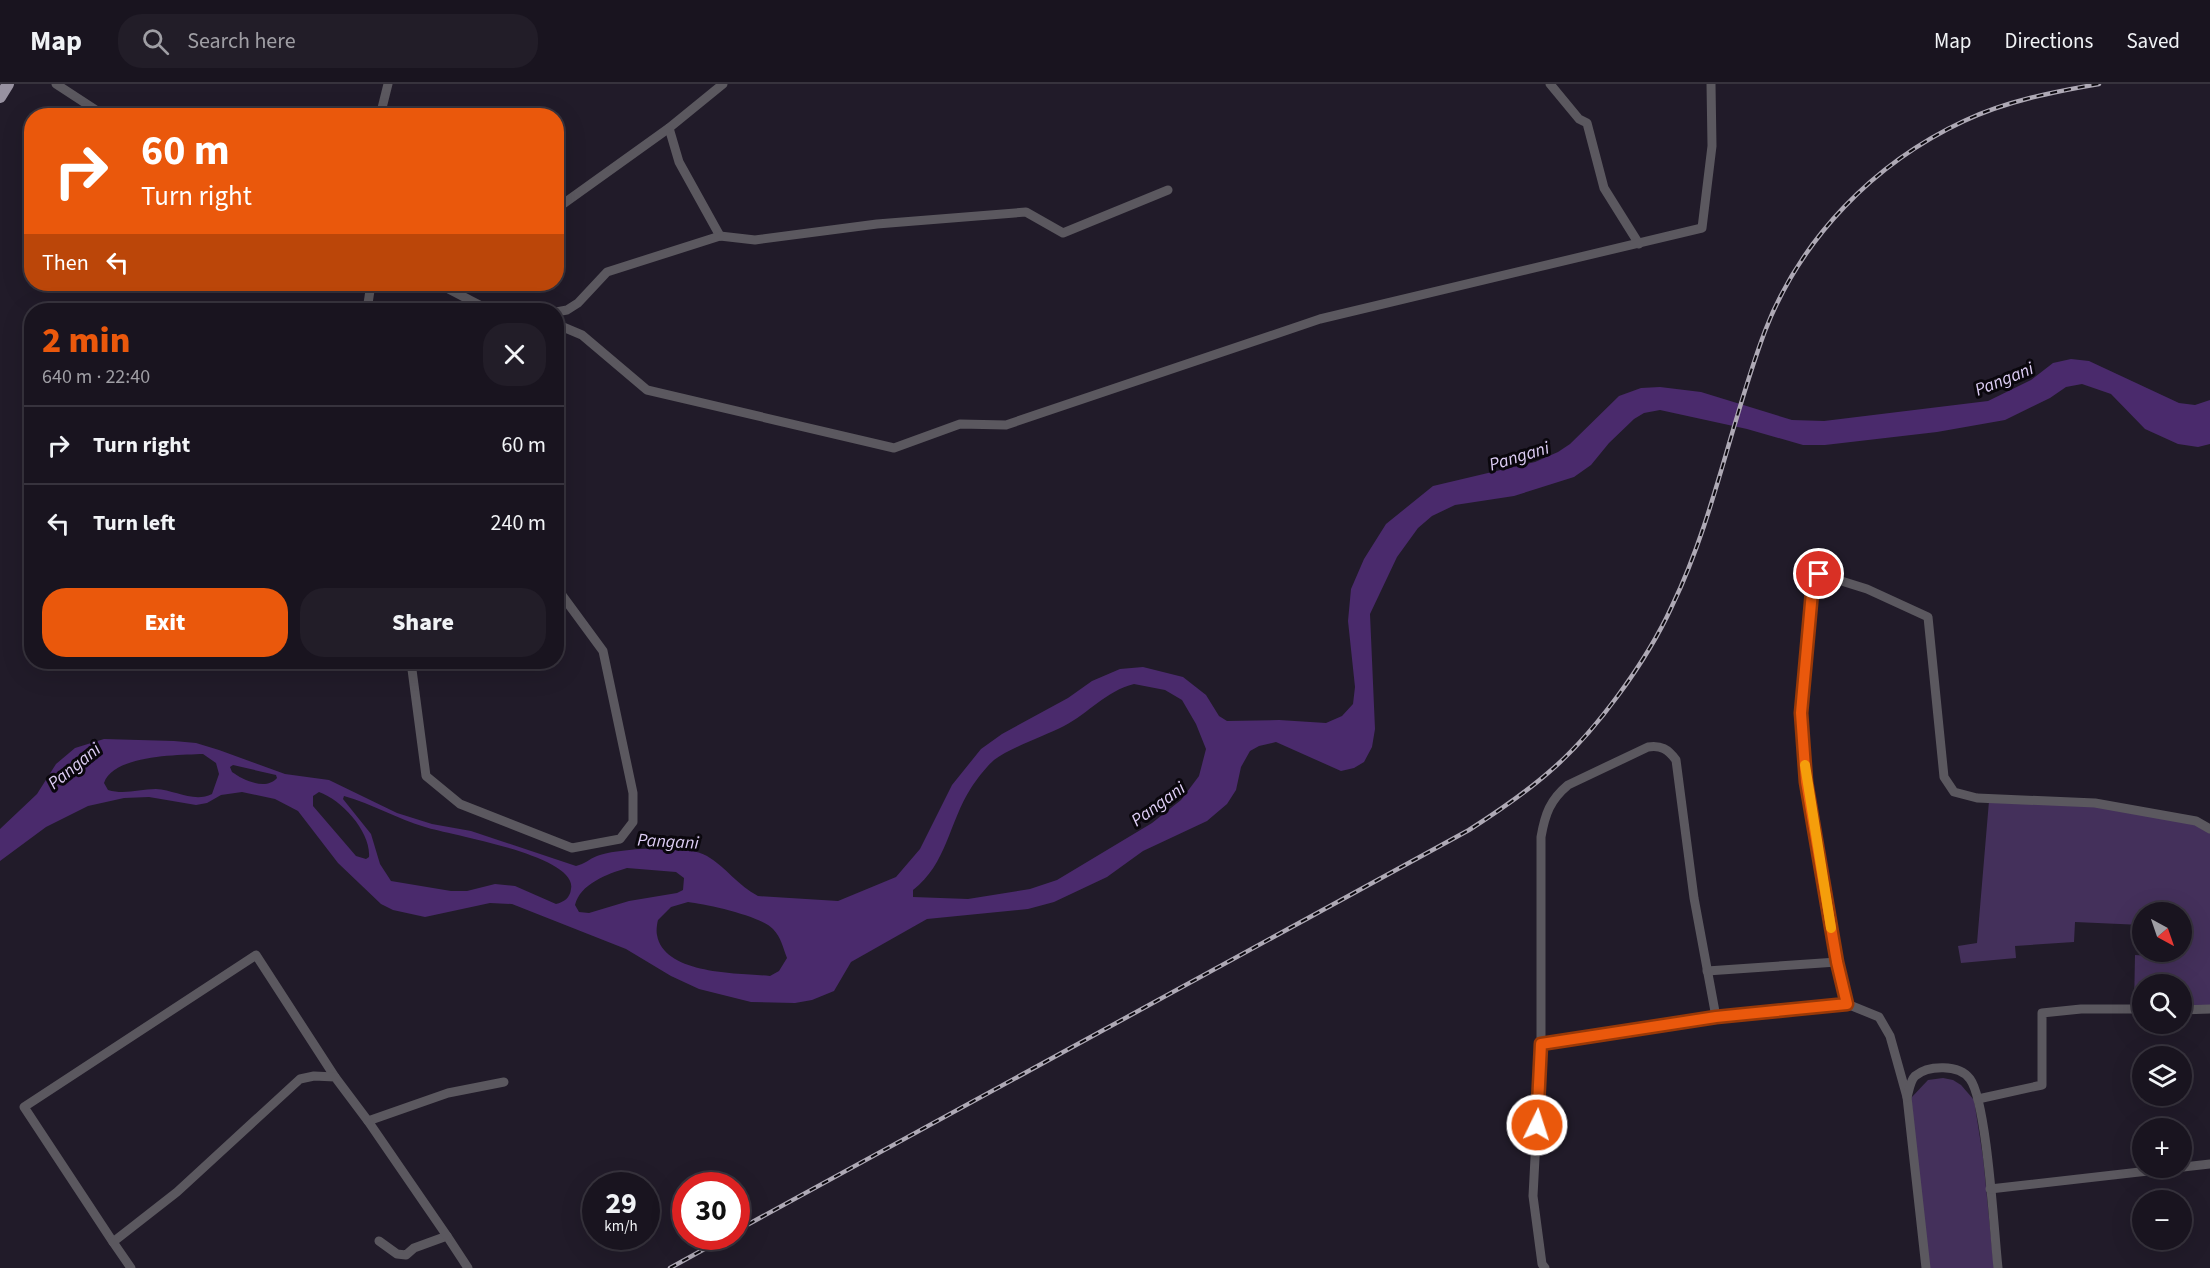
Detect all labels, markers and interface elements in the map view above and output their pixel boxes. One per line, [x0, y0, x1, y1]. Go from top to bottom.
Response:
search box [118, 14, 538, 68]
text: Map [30, 21, 82, 61]
icon: search [139, 25, 172, 58]
text: Search here [187, 25, 296, 57]
text: Map [1934, 26, 1972, 56]
text: Directions [2005, 26, 2093, 56]
text: Saved [2126, 26, 2180, 56]
text: 60 m [141, 121, 230, 181]
icon: right [42, 132, 120, 210]
text: Turn right [141, 177, 252, 216]
icon: left [101, 246, 134, 279]
text: Then [42, 247, 89, 279]
text: 2 min [42, 315, 130, 366]
button: close [483, 323, 546, 386]
water label: Pangani [1971, 356, 2038, 403]
text: 640 m · 22:40 [42, 363, 150, 391]
icon: right [42, 429, 75, 462]
text: Turn right [93, 429, 190, 461]
text: 60 m [501, 429, 546, 461]
water label: Pangani [1486, 435, 1553, 477]
icon: left [42, 507, 75, 540]
text: Turn left [93, 507, 175, 539]
text: 240 m [491, 507, 546, 539]
pin [1793, 548, 1844, 599]
icon: arrive [1802, 557, 1835, 590]
button: Exit [42, 588, 288, 657]
button: Share [300, 588, 546, 657]
water label: Pangani [43, 737, 107, 795]
water label: Pangani [1126, 776, 1191, 833]
water label: Pangani [637, 827, 700, 856]
north arrow [2132, 902, 2192, 962]
map controls [2132, 902, 2192, 1250]
button: search [2132, 974, 2192, 1034]
button: layers [2132, 1046, 2192, 1106]
position arrow [1505, 1093, 1569, 1157]
button: + [2132, 1118, 2192, 1178]
speed limit sign: 30 [672, 1172, 750, 1250]
text: 29 [605, 1182, 637, 1225]
button: − [2132, 1190, 2192, 1250]
text: km/h [604, 1216, 638, 1237]

